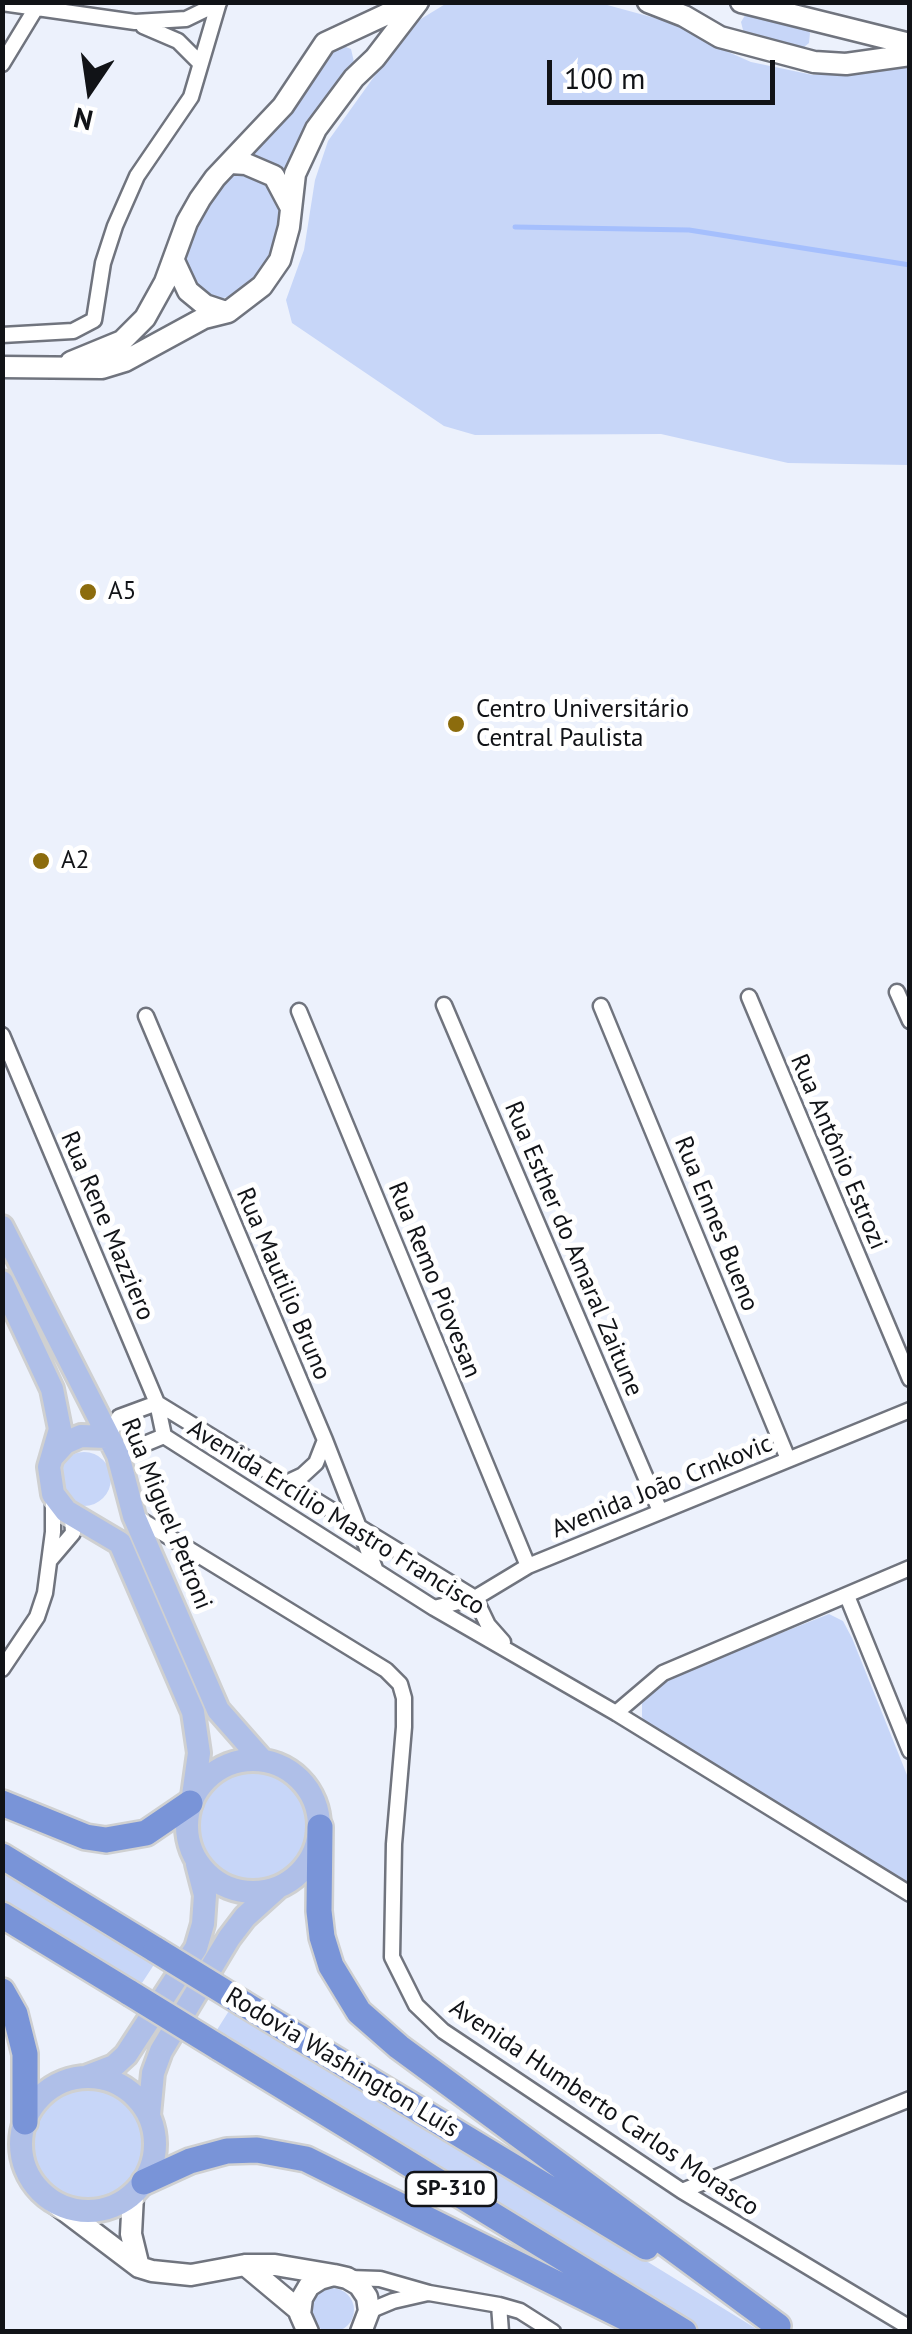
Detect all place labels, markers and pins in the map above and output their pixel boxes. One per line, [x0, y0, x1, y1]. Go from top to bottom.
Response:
place label: A5 [108, 577, 136, 607]
marker: A5 [77, 581, 99, 603]
place label: Centro Universitário Central Paulista [476, 695, 689, 754]
marker: Centro Universitário Central Paulista [445, 713, 467, 735]
place label: A2 [61, 846, 89, 876]
marker: A2 [30, 850, 52, 872]

